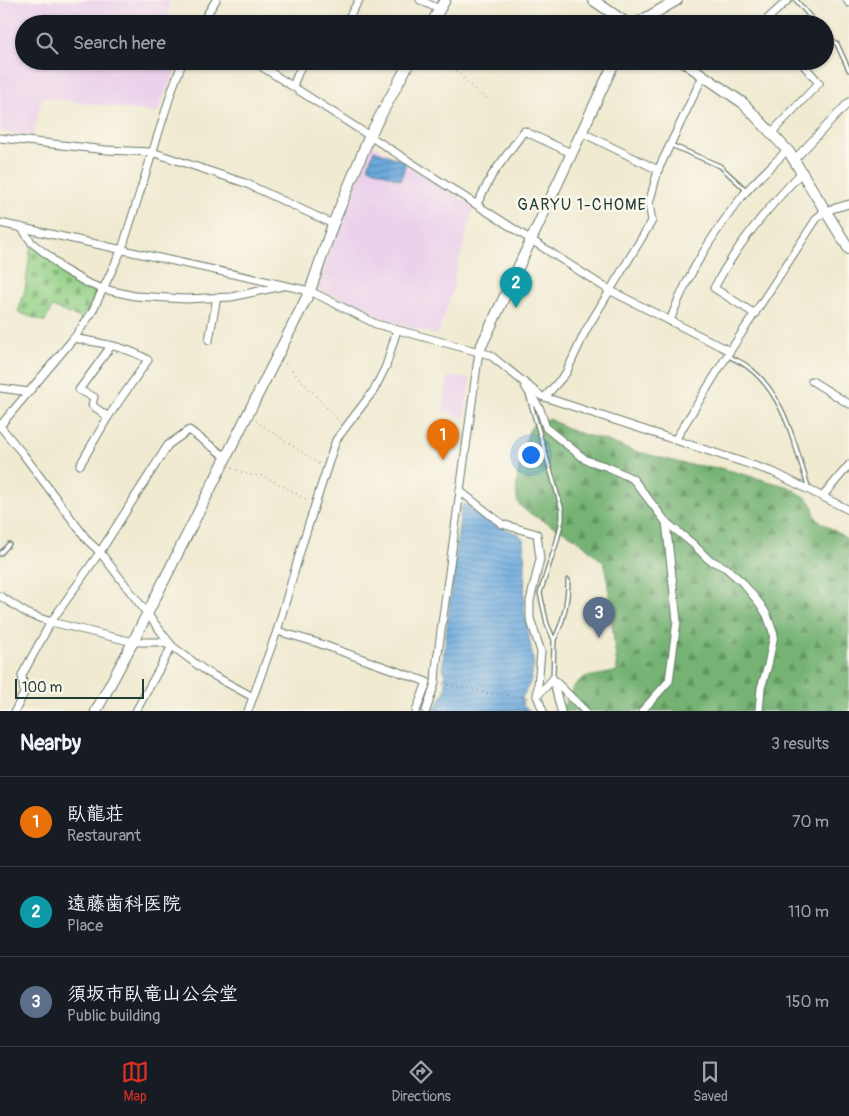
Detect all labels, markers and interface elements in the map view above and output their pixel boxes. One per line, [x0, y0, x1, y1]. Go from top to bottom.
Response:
search box [15, 15, 834, 70]
icon: search [33, 29, 61, 57]
text: Search here [73, 31, 166, 55]
district label: GARYU 1-CHOME [517, 195, 647, 215]
pin: 2 [500, 267, 532, 308]
pin: 1 [427, 419, 459, 460]
your location [518, 442, 544, 468]
pin: 3 [583, 597, 615, 638]
scale bar [15, 676, 144, 699]
text: 100 m [22, 679, 62, 696]
text: Nearby [20, 730, 81, 757]
text: 3 results [771, 734, 829, 754]
text: 臥龍荘 [67, 802, 124, 826]
text: 1 [33, 812, 39, 832]
text: 70 m [792, 812, 829, 832]
text: Restaurant [67, 826, 141, 846]
text: 遠藤歯科医院 [67, 892, 181, 916]
text: 2 [32, 902, 40, 922]
text: 110 m [788, 902, 829, 922]
text: Place [67, 916, 103, 936]
text: 須坂市臥竜山公会堂 [67, 982, 238, 1006]
text: 3 [32, 992, 40, 1012]
text: 150 m [785, 992, 829, 1012]
text: Public building [67, 1006, 160, 1026]
tab: Map [121, 1058, 149, 1105]
tab: Directions [391, 1058, 451, 1105]
tab: Saved [693, 1058, 728, 1105]

